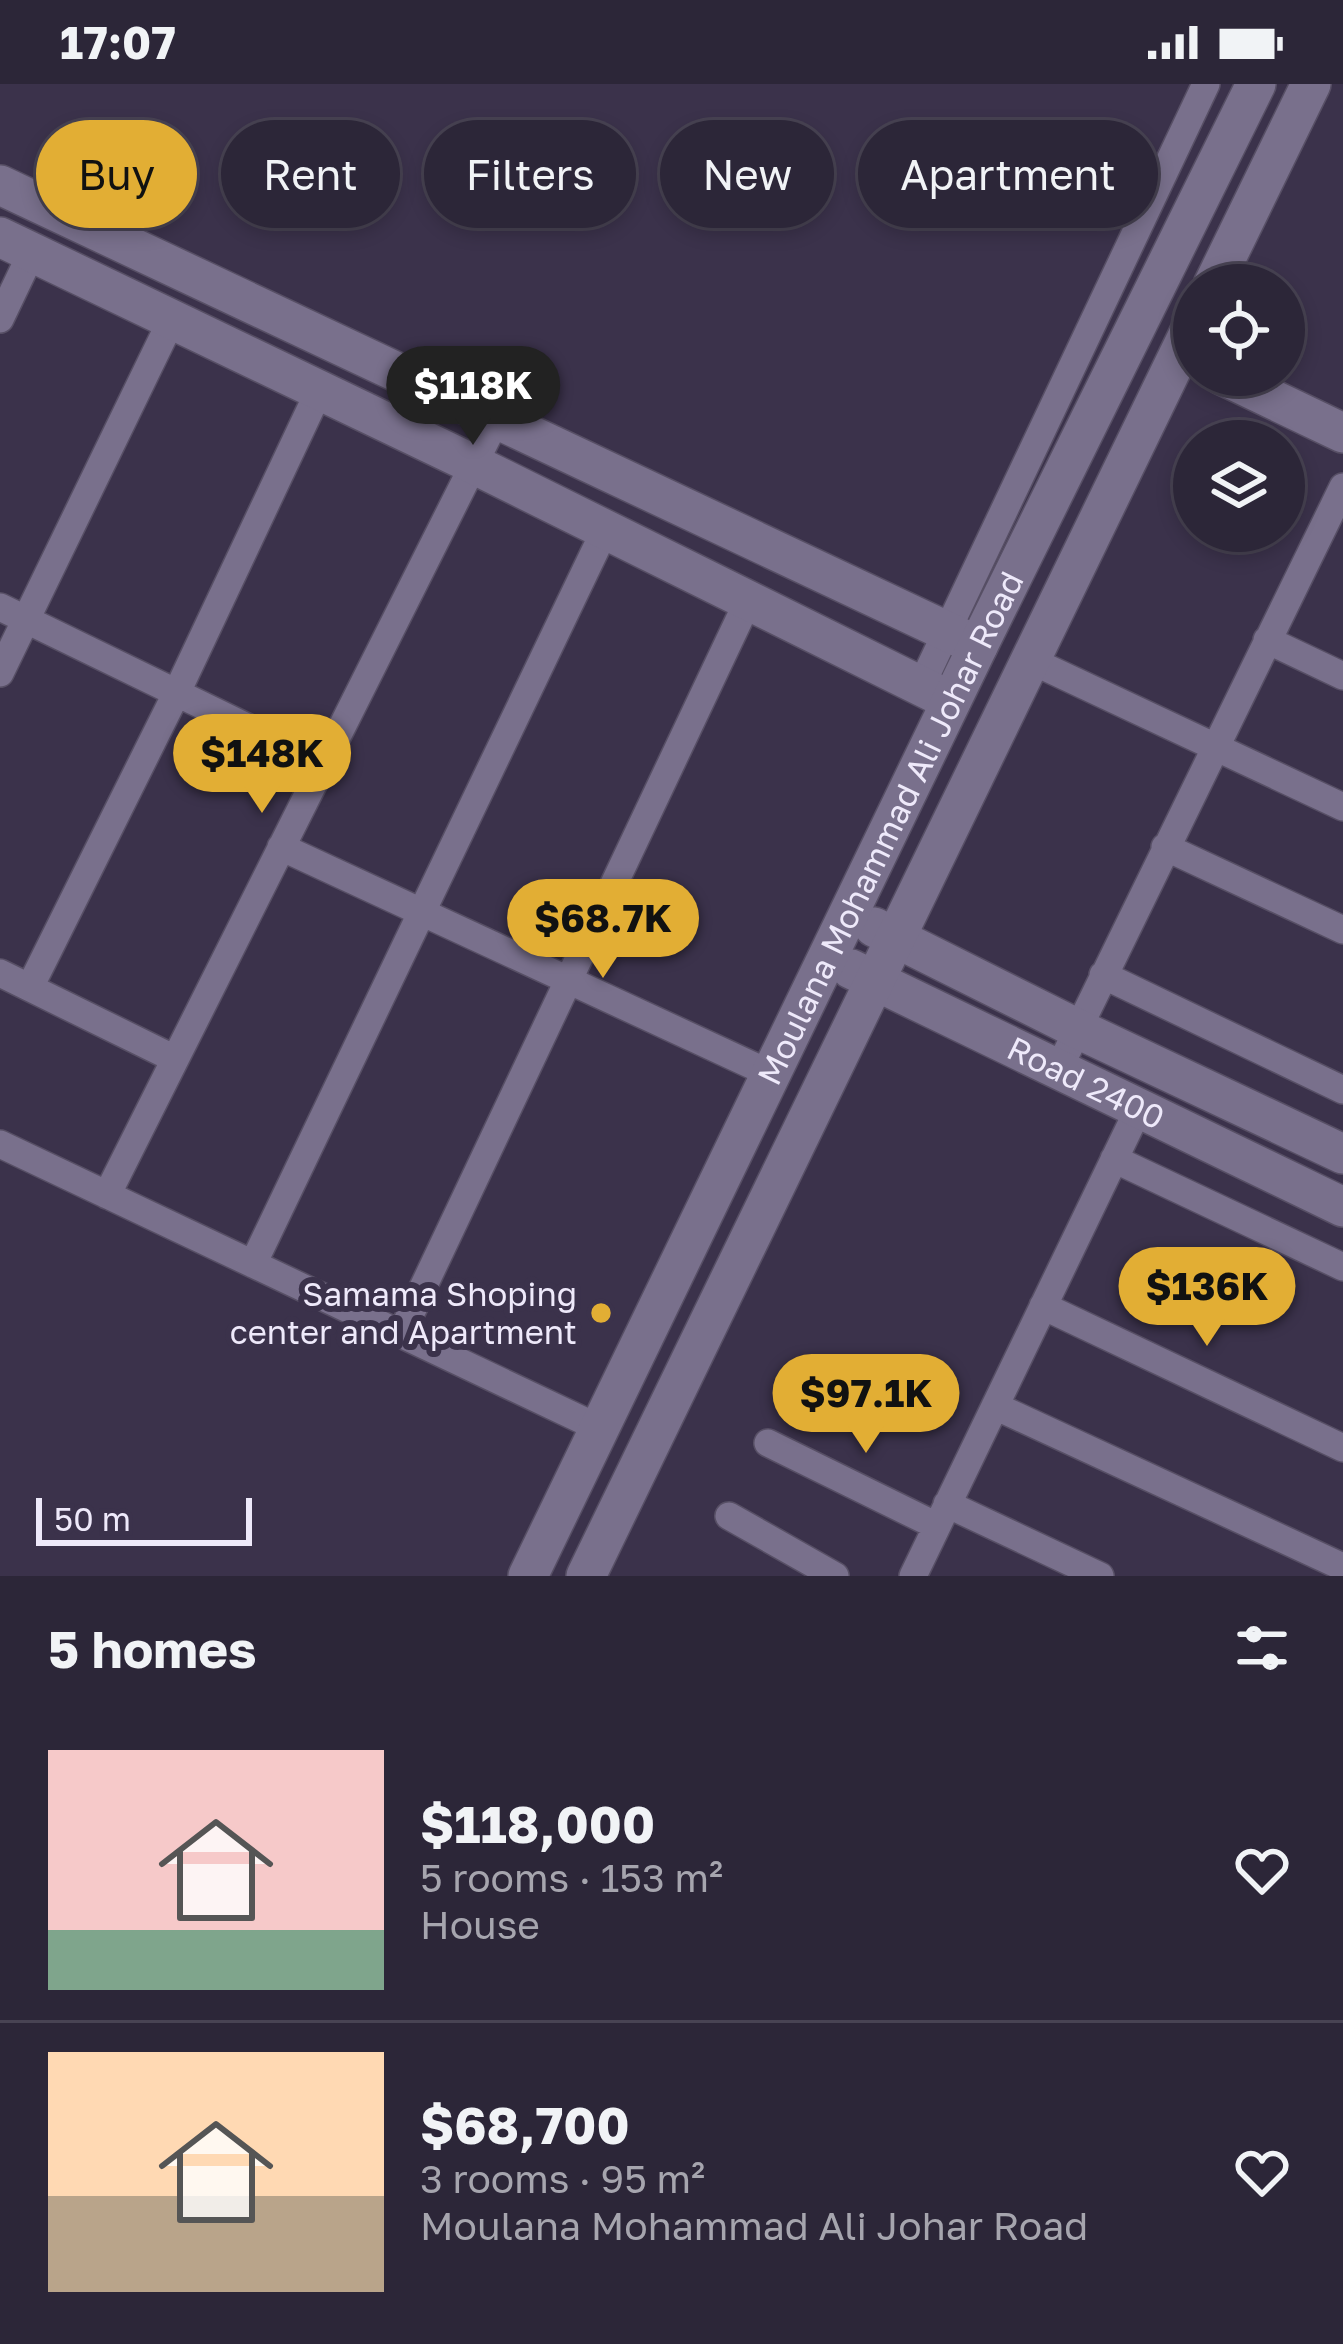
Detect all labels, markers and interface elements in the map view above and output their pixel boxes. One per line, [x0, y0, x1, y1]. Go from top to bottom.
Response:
text: 17:07 [60, 15, 176, 69]
chip: Buy [36, 120, 197, 228]
chip: Rent [221, 120, 400, 228]
chip: Filters [424, 120, 636, 228]
chip: New [660, 120, 834, 228]
chip: Apartment [858, 120, 1158, 228]
map controls [1173, 264, 1305, 552]
button: locate [1173, 264, 1305, 396]
pin: $118K [389, 346, 557, 448]
text: $118K [413, 361, 533, 408]
button: layers [1173, 420, 1305, 552]
street label: Moulana Mohammad Ali Johar Road [749, 565, 1031, 1091]
pin: $148K [178, 714, 346, 816]
text: $148K [200, 729, 324, 776]
pin: $68.7K [505, 879, 701, 981]
text: $68.7K [534, 894, 672, 941]
street label: Road 2400 [1001, 1028, 1171, 1137]
pin: $136K [1123, 1247, 1291, 1349]
text: $136K [1145, 1262, 1269, 1309]
place label: Samama Shoping center and Apartment [230, 1274, 577, 1351]
marker: Samama Shoping center and Apartment [588, 1300, 614, 1326]
pin: $97.1K [768, 1354, 964, 1456]
text: $97.1K [800, 1369, 933, 1416]
scale bar [36, 1492, 252, 1545]
text: 50 m [54, 1499, 131, 1538]
icon: filters [1229, 1615, 1295, 1681]
text: 5 homes [48, 1618, 257, 1679]
text: $118,000 [420, 1793, 655, 1854]
icon: home [144, 1798, 288, 1942]
icon: heart [1229, 1837, 1295, 1903]
text: 5 rooms · 153 m² [420, 1854, 723, 1901]
text: House [420, 1901, 540, 1948]
text: $68,700 [420, 2094, 630, 2155]
icon: home [144, 2100, 288, 2244]
icon: heart [1229, 2139, 1295, 2205]
text: 3 rooms · 95 m² [420, 2155, 705, 2202]
text: Moulana Mohammad Ali Johar Road [420, 2202, 1088, 2249]

